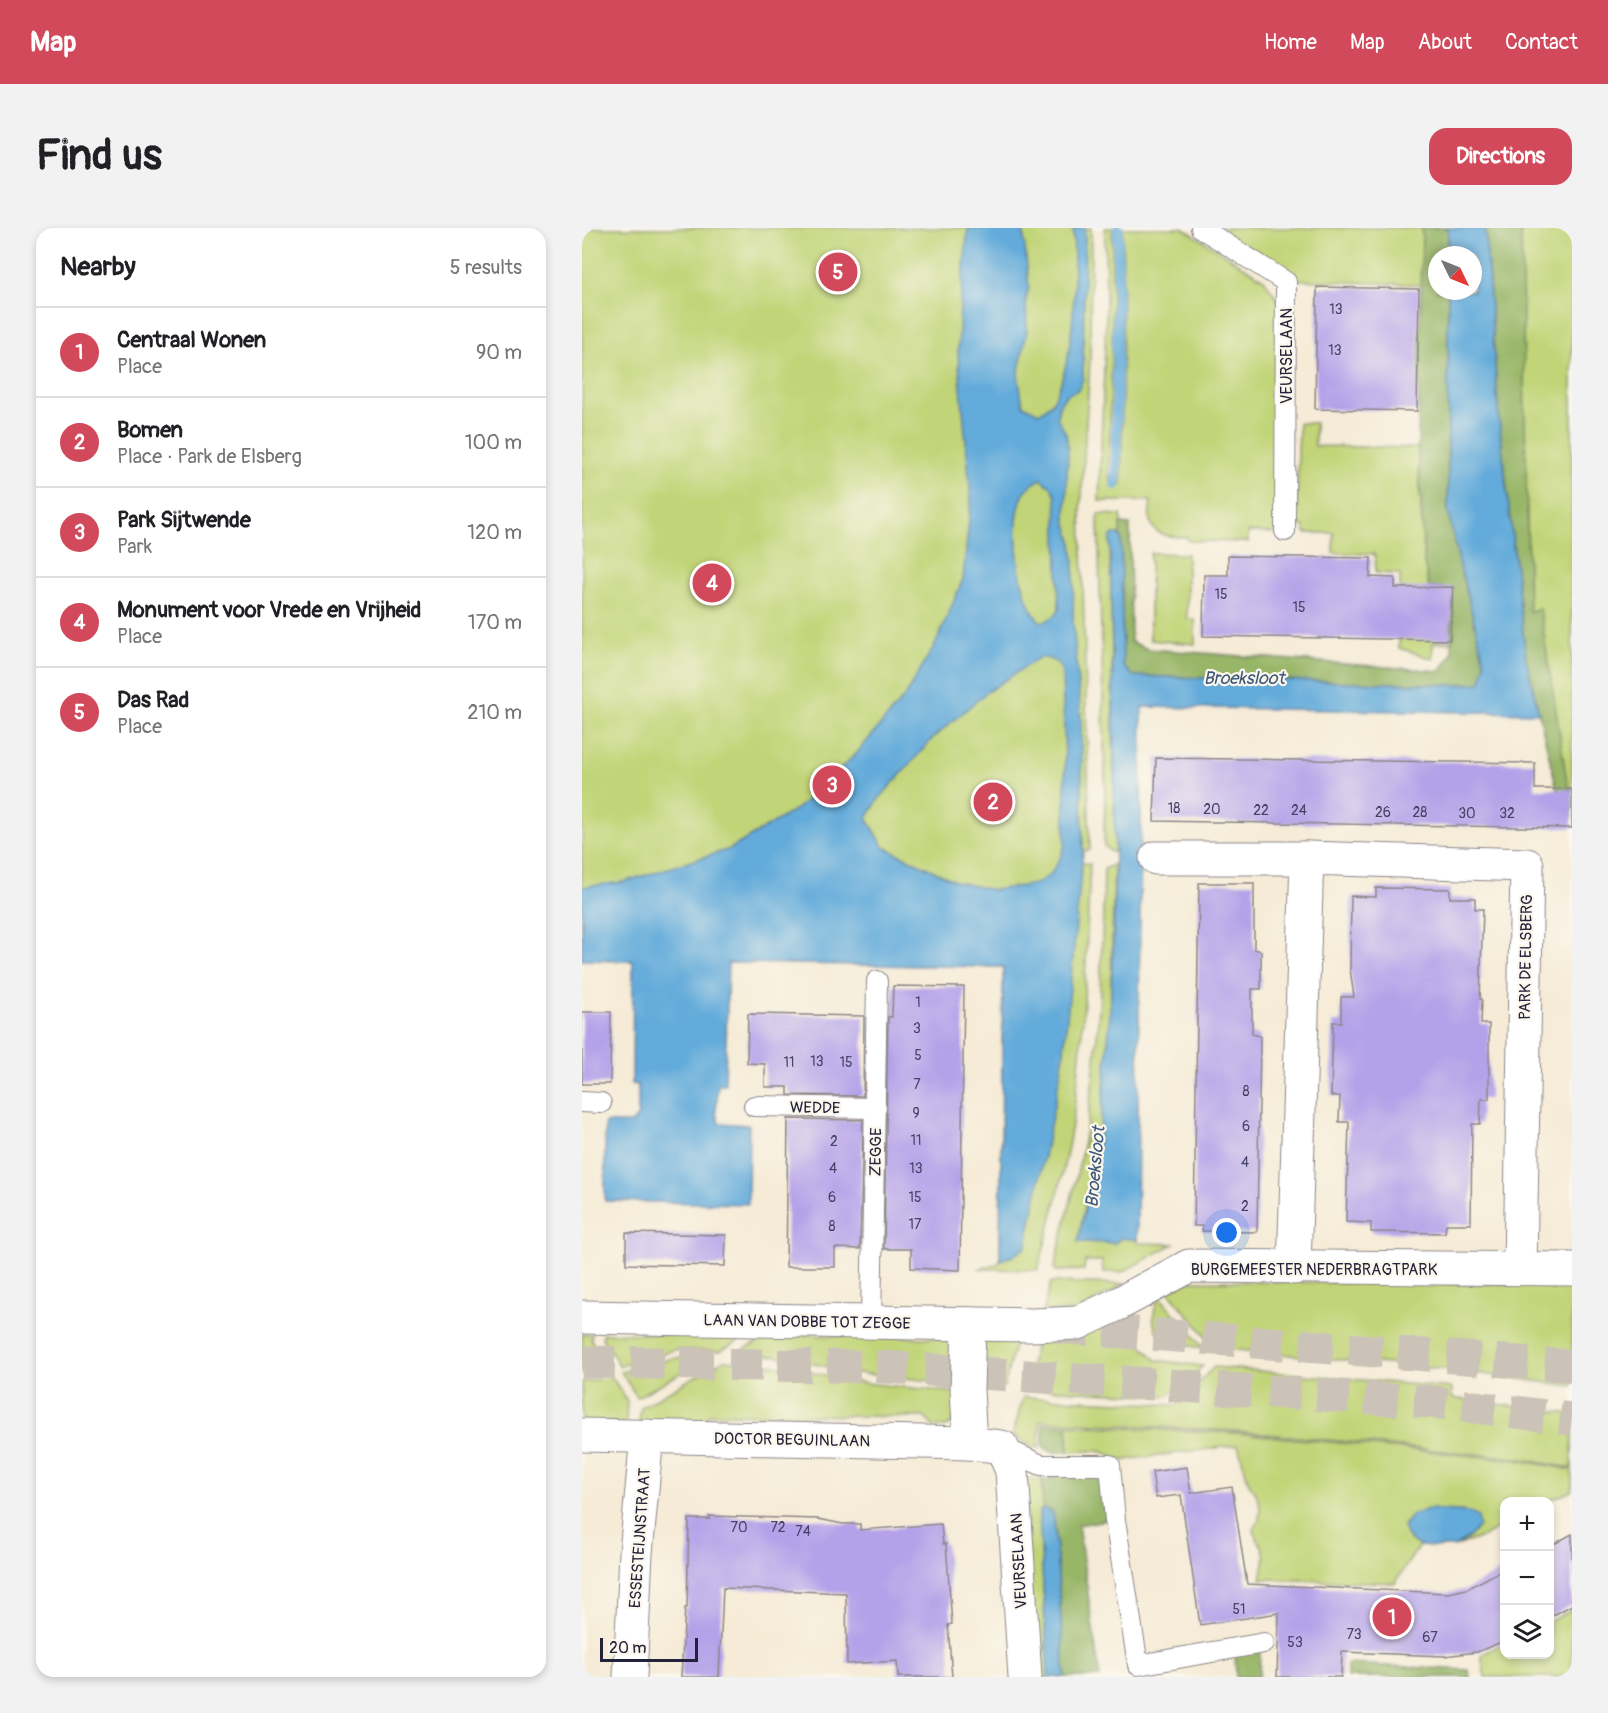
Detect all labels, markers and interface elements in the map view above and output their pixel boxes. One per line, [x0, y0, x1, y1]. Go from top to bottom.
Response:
text: Map [30, 25, 76, 60]
text: Home [1264, 29, 1317, 56]
text: Map [1350, 29, 1385, 56]
text: About [1418, 29, 1472, 56]
text: Contact [1505, 29, 1578, 56]
button: Directions [1429, 128, 1572, 185]
text: Find us [36, 130, 162, 182]
north arrow [1428, 246, 1482, 300]
pin: 5 [818, 250, 858, 294]
text: Nearby [60, 251, 136, 283]
text: 5 results [450, 255, 522, 280]
house number: 13 [1329, 301, 1343, 318]
street label: VEURSELAAN [1277, 308, 1297, 404]
text: Centraal Wonen [117, 326, 266, 354]
text: 1 [76, 340, 83, 365]
text: 90 m [476, 340, 522, 365]
house number: 13 [1328, 342, 1342, 359]
text: Place [117, 354, 162, 379]
text: Bomen [117, 416, 183, 444]
text: 2 [74, 430, 85, 455]
text: 100 m [465, 430, 522, 455]
text: Place · Park de Elsberg [117, 444, 302, 469]
text: Park Sijtwende [117, 506, 251, 534]
text: 3 [74, 520, 85, 545]
text: 120 m [467, 520, 522, 545]
text: Park [117, 534, 152, 559]
pin: 4 [692, 560, 732, 606]
house number: 15 [1214, 586, 1228, 603]
text: Monument voor Vrede en Vrijheid [117, 596, 421, 624]
house number: 15 [1292, 599, 1306, 616]
text: 4 [74, 610, 85, 635]
text: 170 m [468, 610, 522, 635]
text: Place [117, 624, 162, 649]
water label: Broeksloot [1203, 667, 1286, 690]
text: Das Rad [117, 686, 189, 714]
text: 5 [74, 700, 85, 725]
text: 210 m [467, 700, 522, 725]
text: Place [117, 714, 162, 739]
pin: 3 [812, 762, 852, 808]
pin: 2 [974, 780, 1012, 824]
house number: 18 [1168, 800, 1180, 817]
house number: 20 [1203, 801, 1221, 818]
house number: 22 [1253, 802, 1269, 819]
house number: 24 [1291, 802, 1307, 819]
house number: 26 [1375, 804, 1391, 821]
house number: 28 [1413, 804, 1427, 821]
house number: 30 [1458, 805, 1476, 822]
house number: 32 [1499, 805, 1515, 822]
street label: PARK DE ELSBERG [1515, 894, 1537, 1020]
house number: 1 [915, 994, 921, 1011]
house number: 3 [913, 1020, 921, 1037]
house number: 5 [914, 1047, 922, 1064]
house number: 13 [810, 1053, 824, 1070]
house number: 11 [784, 1054, 794, 1071]
house number: 15 [839, 1054, 853, 1071]
house number: 7 [913, 1076, 921, 1093]
house number: 8 [1242, 1083, 1250, 1100]
street label: WEDDE [790, 1098, 840, 1118]
house number: 9 [912, 1105, 920, 1122]
house number: 6 [1242, 1118, 1250, 1135]
water label: Broeksloot [1081, 1124, 1111, 1209]
street label: ZEGGE [866, 1127, 886, 1177]
house number: 11 [911, 1132, 921, 1149]
house number: 2 [830, 1133, 838, 1150]
house number: 4 [1241, 1154, 1249, 1171]
house number: 4 [829, 1160, 837, 1177]
house number: 13 [909, 1160, 923, 1177]
house number: 6 [828, 1189, 836, 1206]
house number: 15 [908, 1189, 922, 1206]
house number: 2 [1241, 1198, 1249, 1215]
house number: 17 [909, 1216, 922, 1233]
house number: 8 [828, 1218, 836, 1235]
your location [1212, 1218, 1241, 1247]
street label: BURGEMEESTER NEDERBRAGTPARK [1191, 1260, 1438, 1280]
street label: LAAN VAN DOBBE TOT ZEGGE [703, 1310, 911, 1334]
street label: DOCTOR BEGUINLAAN [714, 1429, 870, 1451]
street label: ESSESTEIJNSTRAAT [625, 1467, 655, 1609]
map controls [1500, 1497, 1554, 1659]
button: + [1500, 1497, 1554, 1551]
street label: VEURSELAAN [1006, 1512, 1031, 1609]
house number: 70 [731, 1519, 747, 1536]
house number: 72 [770, 1519, 786, 1536]
house number: 74 [795, 1523, 811, 1540]
button: − [1500, 1551, 1554, 1605]
pin: 1 [1372, 1594, 1412, 1640]
house number: 51 [1232, 1601, 1246, 1618]
button: layers [1500, 1605, 1554, 1659]
house number: 73 [1346, 1626, 1362, 1643]
house number: 67 [1422, 1629, 1438, 1646]
house number: 53 [1287, 1634, 1303, 1651]
scale bar [600, 1635, 698, 1662]
text: 20 m [609, 1638, 647, 1658]

